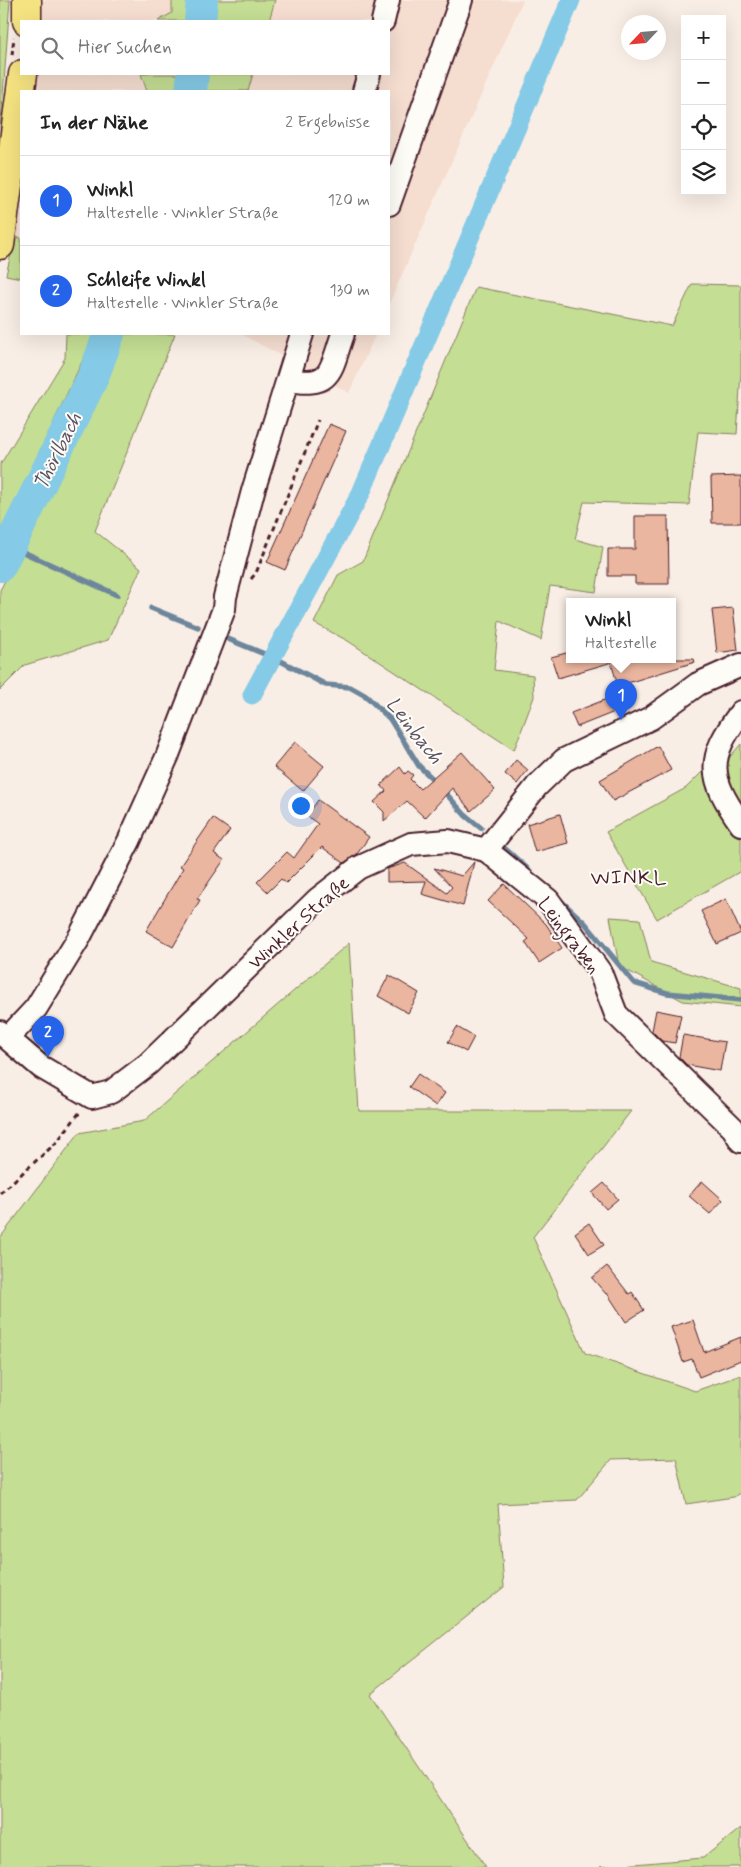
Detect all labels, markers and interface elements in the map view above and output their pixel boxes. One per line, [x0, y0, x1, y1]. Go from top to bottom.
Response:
north arrow [621, 15, 666, 60]
map controls [681, 15, 726, 195]
button: + [681, 15, 726, 60]
search box [20, 20, 390, 75]
icon: search [38, 34, 66, 62]
text: Hier suchen [78, 35, 172, 60]
button: − [681, 60, 726, 105]
button: locate [681, 105, 726, 150]
text: In der Nähe [40, 109, 148, 137]
text: 2 Ergebnisse [285, 112, 370, 133]
button: layers [681, 150, 726, 195]
text: Winkl [87, 178, 133, 203]
text: 1 [52, 190, 60, 211]
text: 120 m [328, 190, 370, 211]
text: Haltestelle · Winkler Straße [87, 203, 279, 224]
text: Schleife Winkl [87, 268, 206, 293]
text: 2 [52, 280, 60, 301]
text: 130 m [329, 280, 370, 301]
text: Haltestelle · Winkler Straße [87, 293, 279, 314]
water label: Thörlbach [28, 408, 89, 495]
popup [566, 598, 676, 663]
text: Winkl [585, 608, 631, 633]
text: Haltestelle [585, 633, 657, 654]
pin: 1 [605, 679, 637, 720]
water label: Leinbach [379, 692, 449, 770]
your location [288, 793, 314, 819]
district label: WINKL [591, 864, 667, 892]
street label: Winkler Straße [243, 871, 355, 975]
street label: Leingraben [529, 892, 606, 981]
pin: 2 [32, 1016, 64, 1057]

